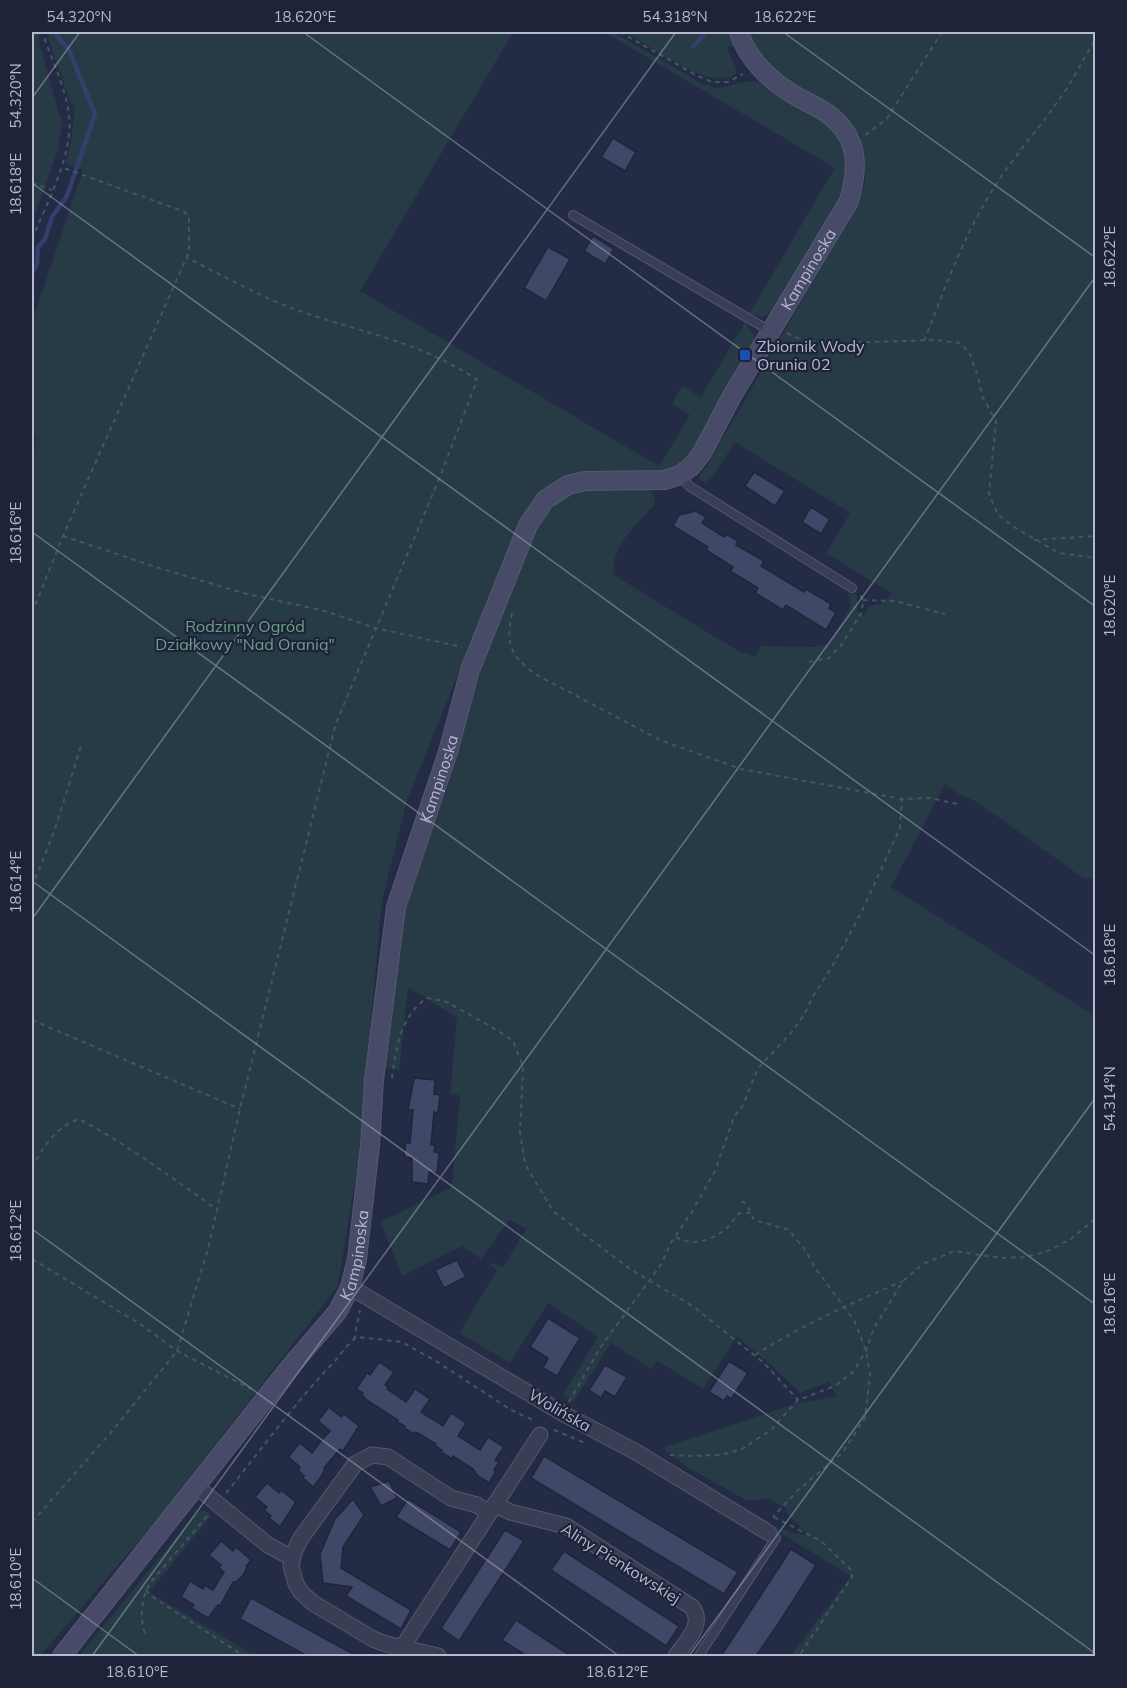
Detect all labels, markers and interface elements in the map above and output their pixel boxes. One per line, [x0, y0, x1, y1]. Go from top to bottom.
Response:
text: 54.320°N [46, 7, 112, 26]
text: 18.620°E [274, 7, 337, 26]
text: 54.318°N [642, 7, 708, 26]
text: 18.622°E [754, 7, 817, 26]
text: 54.320°N [6, 63, 25, 129]
text: 18.618°E [6, 152, 25, 215]
street label: Kampinoska [776, 225, 840, 314]
text: 18.622°E [1100, 225, 1119, 288]
place label: Zbiornik Wody Orunia 02 [757, 336, 865, 374]
marker: Zbiornik Wody Orunia 02 [738, 348, 752, 362]
text: 18.616°E [6, 501, 25, 564]
text: 18.620°E [1100, 574, 1119, 637]
park label: Rodzinny Ogród Działkowy "Nad Oranią" [155, 616, 335, 654]
street label: Kampinoska [415, 733, 462, 825]
text: 18.614°E [6, 850, 25, 913]
text: 18.618°E [1100, 923, 1119, 986]
text: 54.314°N [1100, 1066, 1119, 1132]
text: 18.612°E [6, 1199, 25, 1262]
street label: Kampinoska [335, 1209, 373, 1304]
text: 18.616°E [1100, 1272, 1119, 1335]
street label: Wolińska [525, 1384, 595, 1436]
street label: Aliny Pienkowskiej [558, 1518, 684, 1608]
text: 18.610°E [6, 1547, 25, 1610]
text: 18.610°E [106, 1662, 169, 1681]
text: 18.612°E [586, 1662, 649, 1681]

